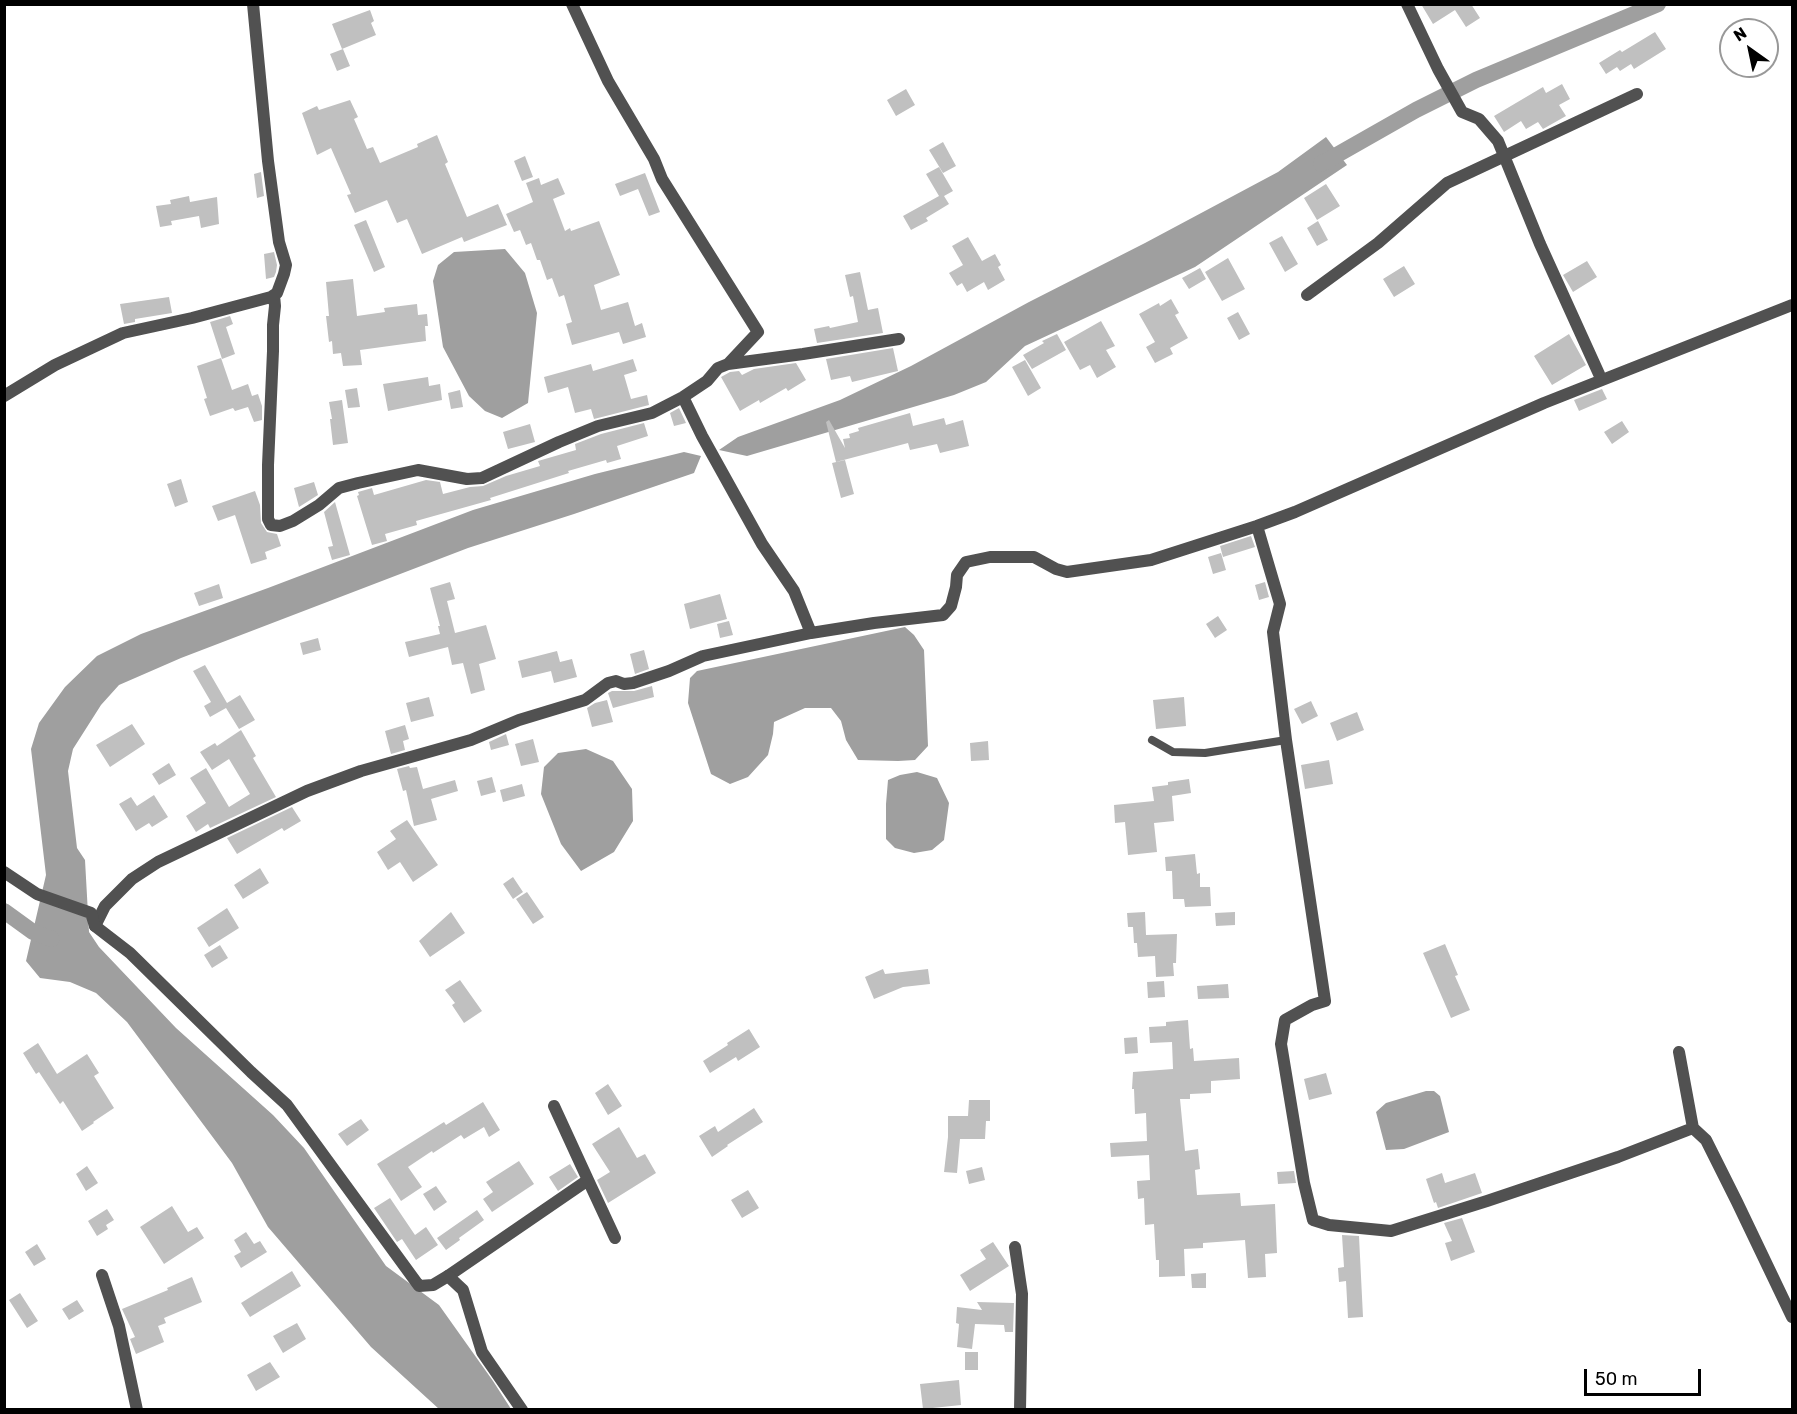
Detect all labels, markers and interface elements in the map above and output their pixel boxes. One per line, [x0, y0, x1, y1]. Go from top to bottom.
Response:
north arrow [1719, 18, 1779, 78]
text: N [1730, 23, 1750, 45]
scale bar [1587, 1357, 1704, 1395]
text: 50 m [1595, 1368, 1638, 1390]

